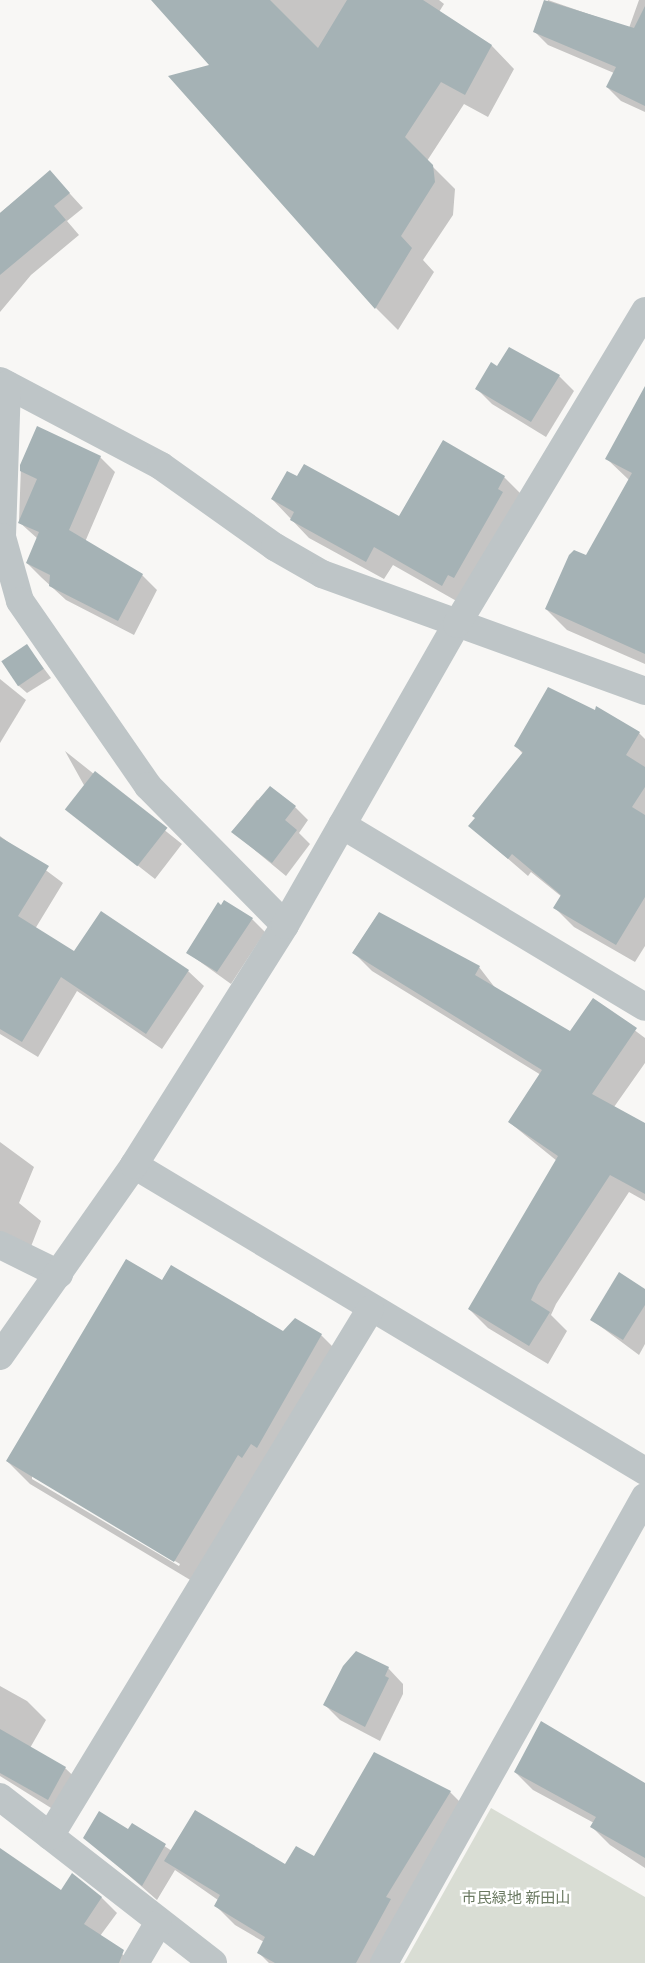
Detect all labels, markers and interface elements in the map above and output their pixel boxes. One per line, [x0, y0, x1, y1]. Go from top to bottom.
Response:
park label: 市民緑地 新田山 [462, 1889, 570, 1907]

